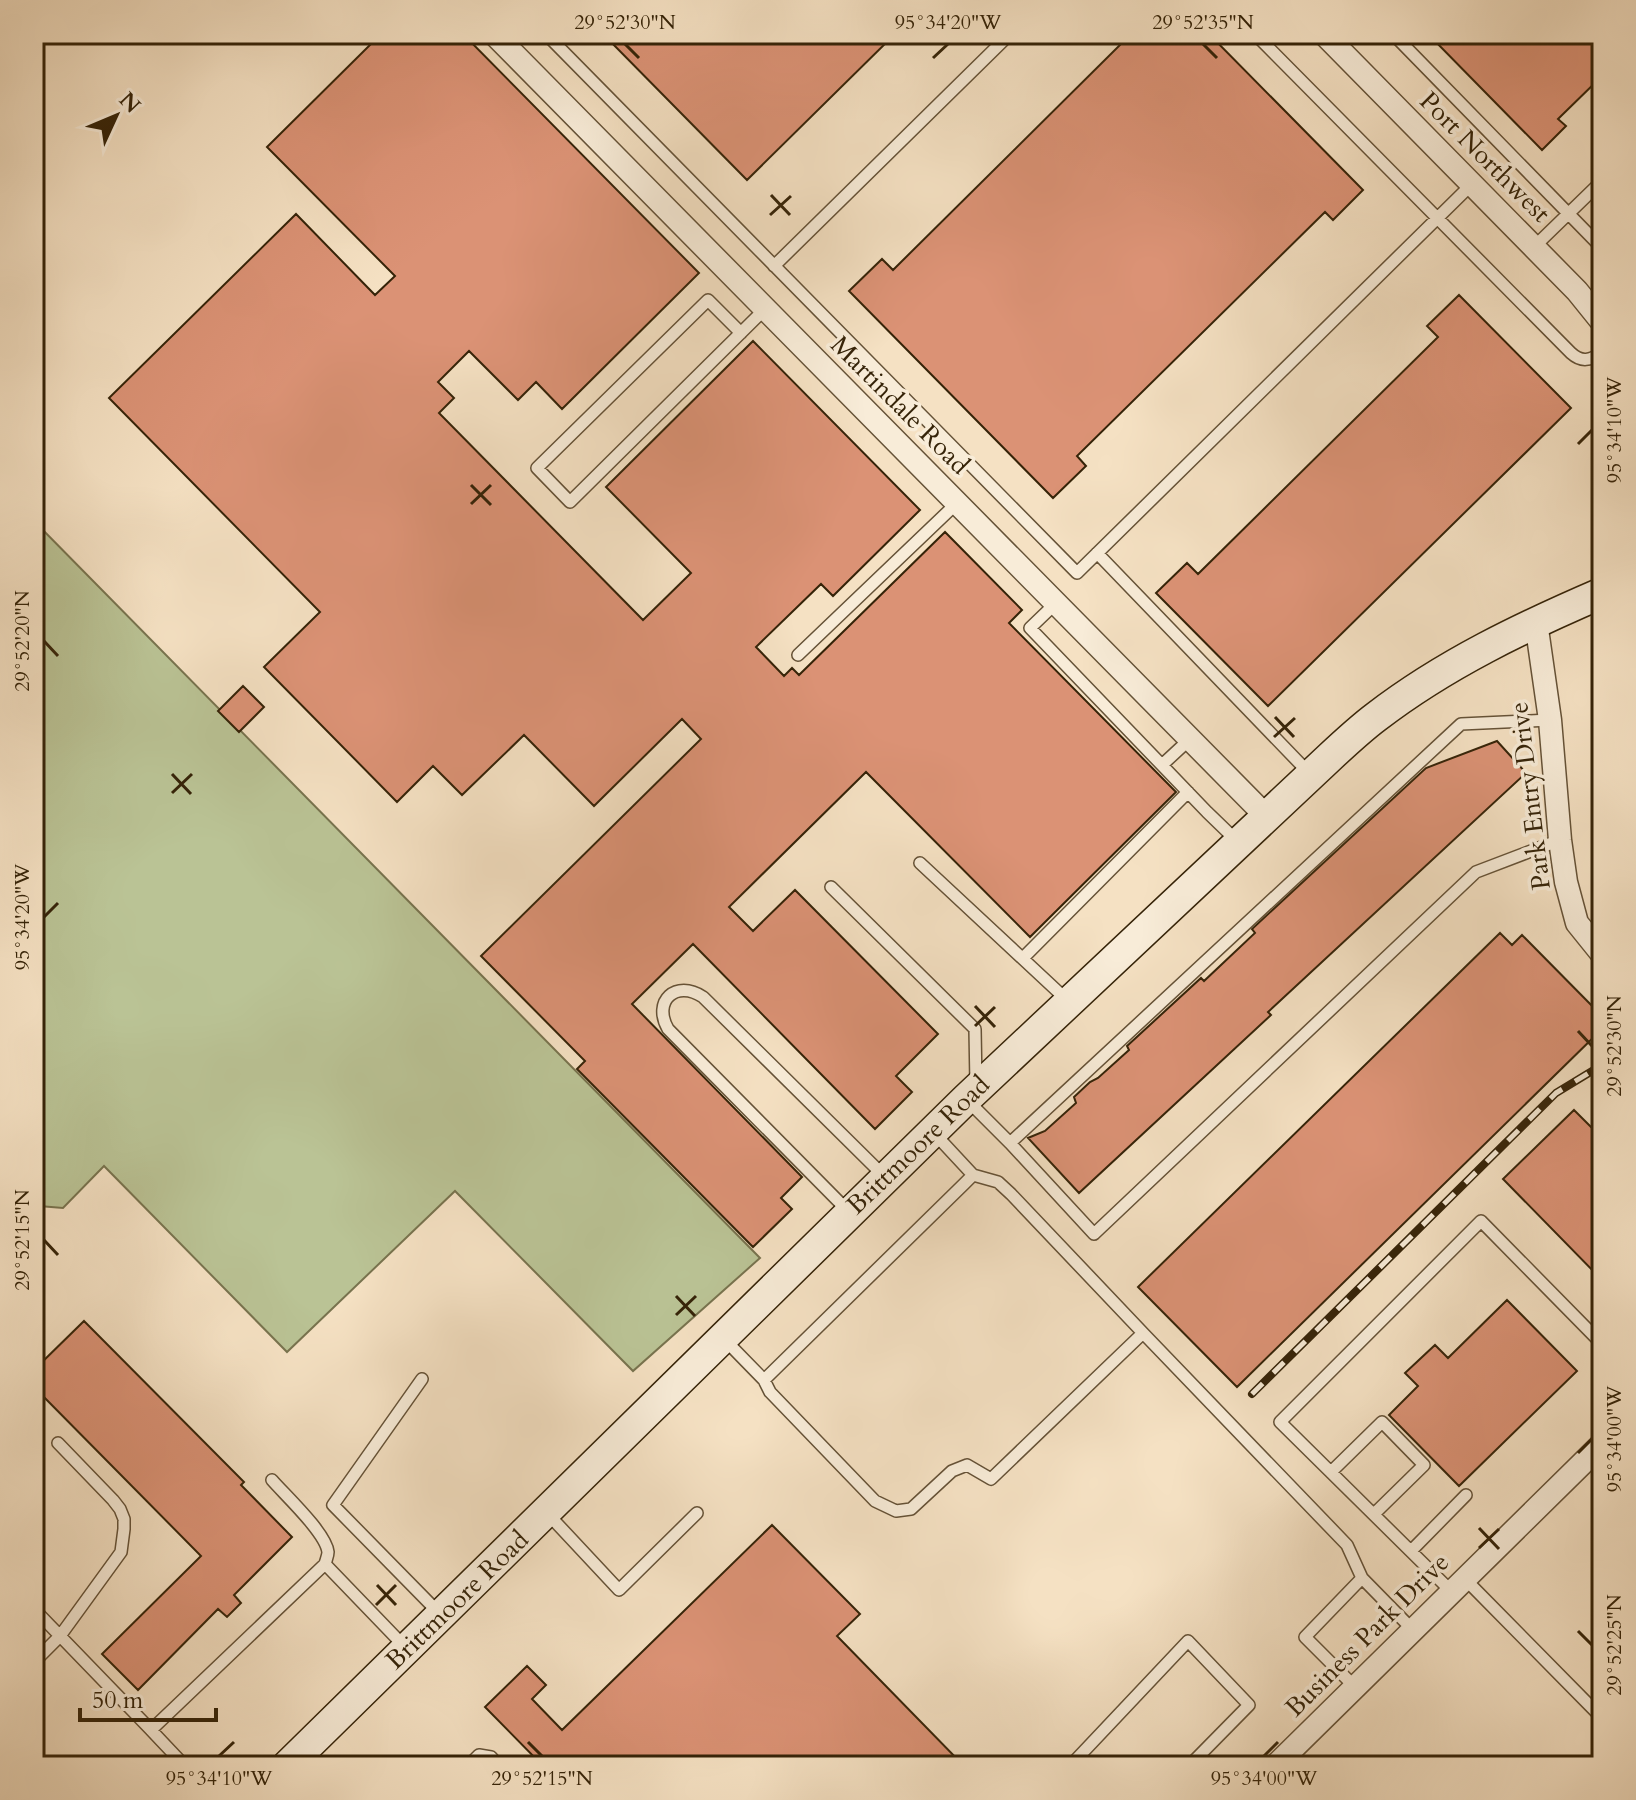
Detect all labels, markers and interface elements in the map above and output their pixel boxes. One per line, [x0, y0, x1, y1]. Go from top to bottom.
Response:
text: 29°52'30"N [574, 9, 676, 36]
text: 95°34'20"W [895, 9, 1002, 36]
text: 29°52'35"N [1152, 9, 1254, 36]
north arrow [76, 76, 156, 156]
street label: Port Northwest [1412, 84, 1558, 230]
text: N [112, 86, 147, 120]
street label: Martindale Road [823, 328, 977, 482]
text: 95°34'10"W [1601, 376, 1628, 483]
text: 29°52'20"N [9, 590, 36, 692]
street label: Park Entry Drive [1501, 700, 1559, 892]
text: 95°34'20"W [9, 863, 36, 970]
text: 29°52'30"N [1601, 995, 1628, 1097]
street label: Brittmoore Road [839, 1068, 997, 1222]
text: 29°52'15"N [9, 1189, 36, 1291]
text: 95°34'00"W [1601, 1385, 1628, 1492]
street label: Brittmoore Road [378, 1523, 536, 1677]
street label: Business Park Drive [1277, 1545, 1457, 1725]
text: 29°52'25"N [1601, 1594, 1628, 1696]
scale bar [80, 1672, 216, 1722]
text: 50 m [92, 1684, 144, 1717]
text: 95°34'10"W [166, 1765, 273, 1792]
text: 29°52'15"N [491, 1765, 593, 1792]
text: 95°34'00"W [1211, 1765, 1318, 1792]

